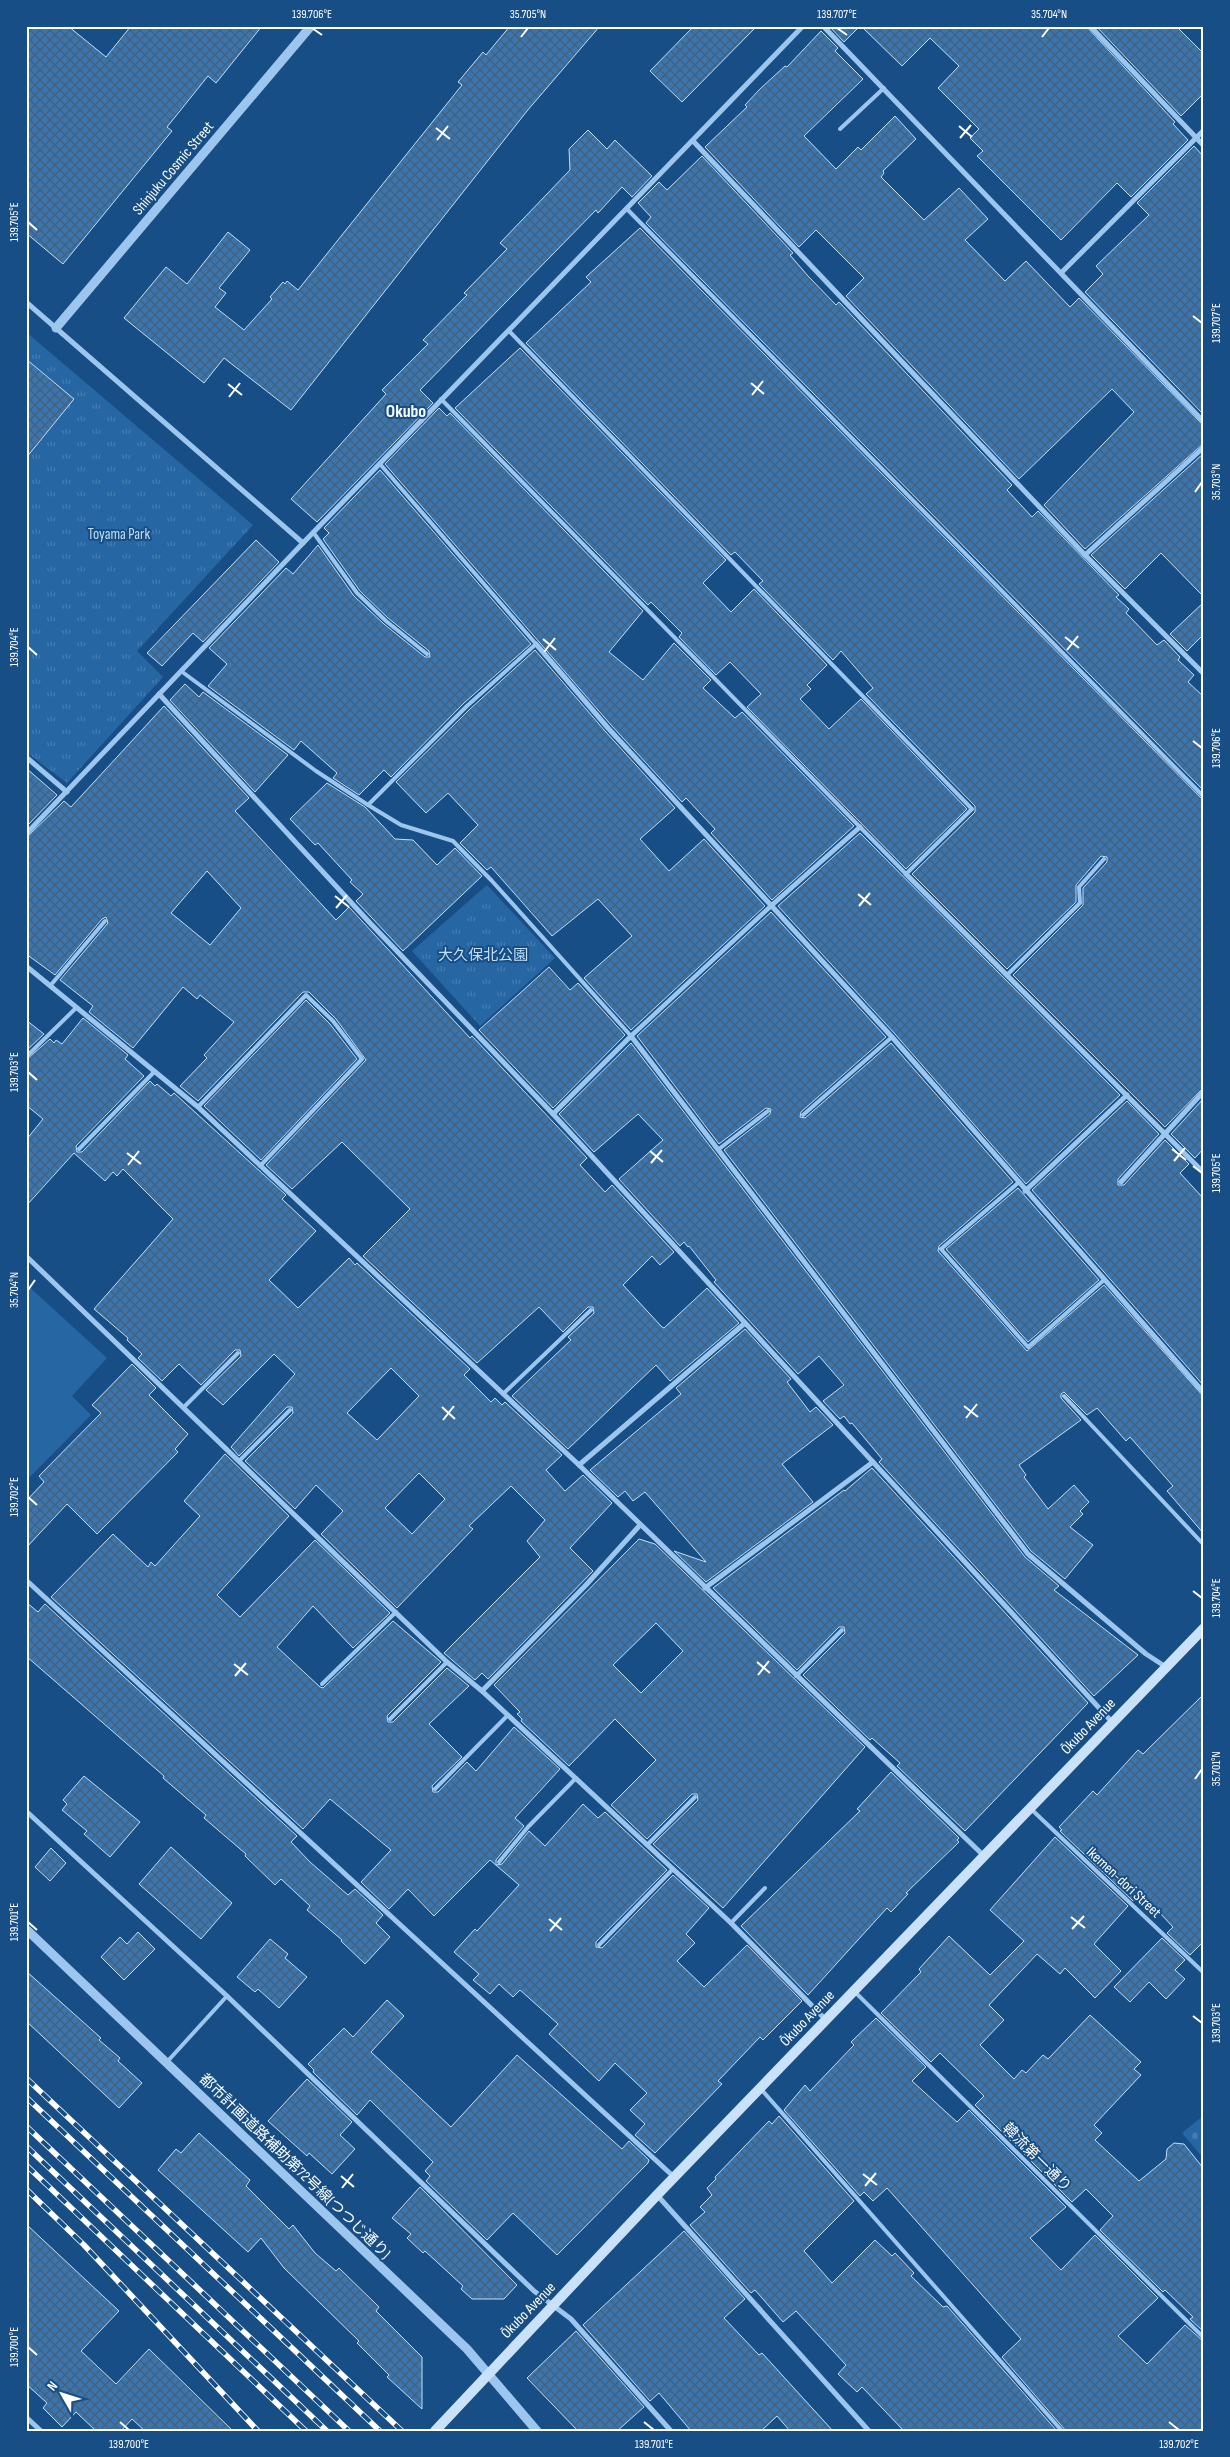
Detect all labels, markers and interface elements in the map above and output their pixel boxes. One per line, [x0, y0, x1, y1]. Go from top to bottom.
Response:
text: 139.706°E [292, 7, 332, 22]
text: 35.705°N [510, 7, 546, 22]
text: 139.707°E [817, 7, 857, 22]
text: 35.704°N [1031, 7, 1067, 22]
street label: Shinjuku Cosmic Street [129, 117, 218, 219]
text: 139.705°E [7, 202, 22, 242]
text: 139.707°E [1209, 303, 1224, 343]
district label: Okubo [386, 401, 426, 422]
text: 35.703°N [1209, 464, 1224, 500]
park label: Toyama Park [88, 525, 150, 544]
text: 139.704°E [7, 627, 22, 667]
text: 139.706°E [1209, 728, 1224, 768]
park label: 大久保北公園 [438, 946, 528, 965]
text: 139.703°E [7, 1052, 22, 1092]
text: 139.705°E [1209, 1153, 1224, 1193]
text: 35.704°N [7, 1272, 22, 1308]
text: 139.702°E [7, 1477, 22, 1517]
text: 139.704°E [1209, 1578, 1224, 1618]
street label: Ōkubo Avenue [1057, 1694, 1120, 1758]
text: 35.701°N [1209, 1751, 1224, 1787]
street label: Ikemen-dori Street [1082, 1843, 1165, 1922]
text: 139.701°E [7, 1903, 22, 1941]
street label: Ōkubo Avenue [776, 1986, 839, 2050]
text: 139.703°E [1209, 2003, 1224, 2043]
street label: 都市計画道路補助第72号線(つつじ通り) [195, 2070, 394, 2263]
street label: 韓流第一通り [998, 2119, 1075, 2196]
street label: Ōkubo Avenue [497, 2278, 560, 2342]
text: 139.700°E [7, 2327, 22, 2367]
north arrow [38, 2370, 88, 2420]
text: N [43, 2378, 61, 2394]
text: 139.700°E [109, 2437, 149, 2452]
text: 139.701°E [635, 2437, 673, 2452]
text: 139.702°E [1159, 2437, 1199, 2452]

